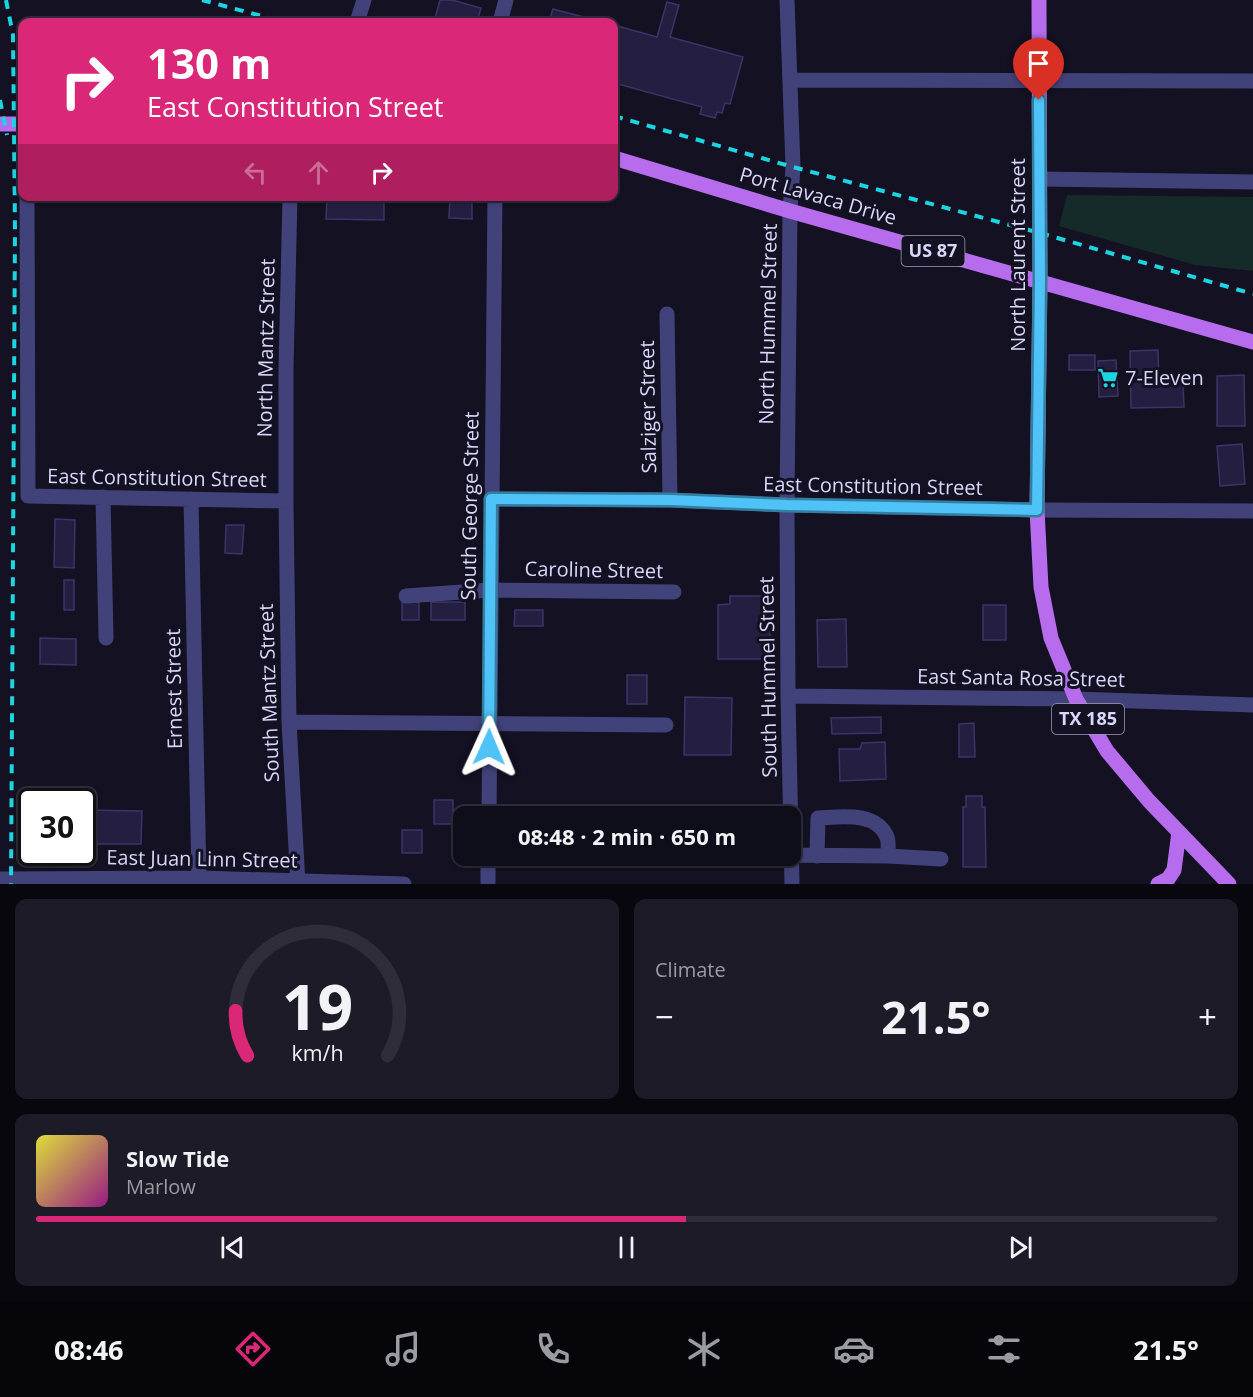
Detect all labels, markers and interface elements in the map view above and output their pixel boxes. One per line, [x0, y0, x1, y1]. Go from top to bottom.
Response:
text: 130 m [147, 34, 271, 91]
pin [1013, 38, 1064, 100]
icon: right [48, 42, 126, 120]
icon: arrive [1022, 47, 1055, 80]
text: East Constitution Street [147, 88, 443, 125]
icon: left [239, 156, 272, 189]
icon: ahead [302, 156, 335, 189]
icon: right [365, 156, 398, 189]
street label: North Laurent Street [1004, 158, 1031, 352]
street label: Port Lavaca Drive [737, 160, 900, 231]
street label: North Hummel Street [752, 223, 783, 425]
road number: US 87 [902, 236, 964, 266]
street label: North Mantz Street [250, 258, 281, 438]
street label: Salziger Street [633, 340, 662, 474]
place label: 7-Eleven [1125, 364, 1204, 391]
supermarket icon: 7-Eleven [1096, 366, 1120, 390]
street label: South George Street [454, 411, 485, 601]
street label: East Constitution Street [47, 462, 267, 493]
street label: East Constitution Street [763, 470, 983, 501]
street label: Caroline Street [524, 555, 664, 584]
street label: South Hummel Street [752, 576, 783, 778]
street label: South Mantz Street [252, 603, 285, 783]
street label: Ernest Street [159, 629, 188, 749]
street label: East Santa Rosa Street [917, 662, 1125, 693]
road number: TX 185 [1052, 704, 1124, 734]
position arrow [457, 715, 521, 779]
speed limit sign: 30 [18, 788, 96, 866]
text: 08:48 · 2 min · 650 m [518, 821, 736, 851]
street label: East Juan Linn Street [106, 843, 298, 874]
text: Climate [655, 956, 726, 983]
text: 19 [281, 963, 353, 1048]
text: 21.5° [881, 986, 991, 1047]
text: − [655, 994, 674, 1039]
text: + [1198, 994, 1217, 1039]
text: km/h [291, 1038, 343, 1067]
text: Slow Tide [126, 1143, 229, 1173]
text: Marlow [126, 1173, 196, 1200]
icon: previous [216, 1231, 249, 1264]
icon: pause [610, 1231, 643, 1264]
icon: next [1004, 1231, 1037, 1264]
icon: directions [232, 1328, 274, 1370]
icon: music [382, 1328, 424, 1370]
icon: phone [532, 1328, 574, 1370]
icon: climate [683, 1328, 725, 1370]
icon: car [833, 1328, 875, 1370]
icon: filters [983, 1328, 1025, 1370]
text: 08:46 [54, 1331, 124, 1368]
text: 21.5° [1133, 1331, 1199, 1368]

